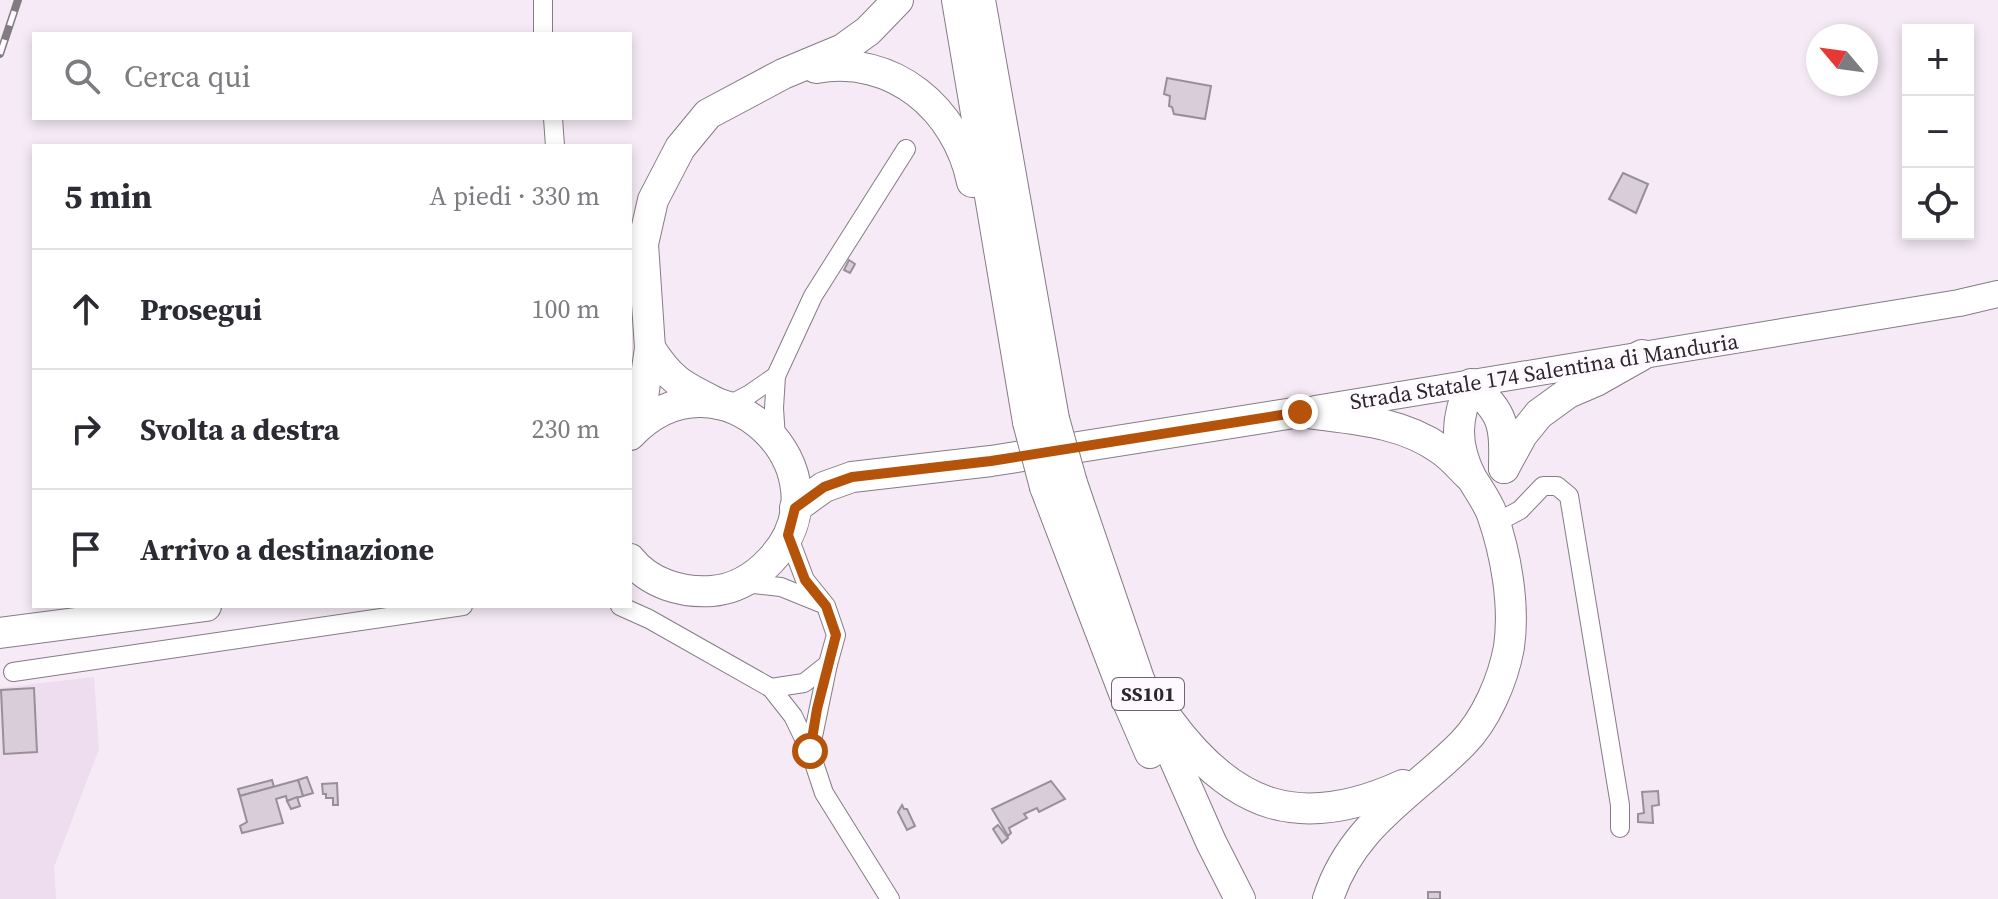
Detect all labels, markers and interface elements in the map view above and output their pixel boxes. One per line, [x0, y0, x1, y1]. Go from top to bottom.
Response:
north arrow [1806, 24, 1878, 96]
map controls [1902, 24, 1974, 240]
button: + [1902, 24, 1974, 96]
search box [32, 32, 632, 120]
icon: search [60, 54, 104, 98]
text: Cerca qui [124, 56, 251, 97]
button: − [1902, 96, 1974, 168]
button: locate [1902, 168, 1974, 240]
text: 5 min [64, 173, 152, 219]
text: A piedi · 330 m [430, 178, 600, 214]
icon: ahead [64, 287, 108, 331]
text: Prosegui [140, 289, 262, 330]
text: 100 m [532, 291, 600, 327]
street label: Strada Statale 174 Salentina di Manduria [1348, 325, 1741, 417]
route end [1282, 394, 1318, 430]
icon: right [64, 407, 108, 451]
text: Svolta a destra [140, 409, 340, 450]
text: 230 m [532, 411, 600, 447]
icon: arrive [64, 527, 108, 571]
text: Arrivo a destinazione [140, 529, 434, 570]
road number: SS101 [1112, 678, 1184, 710]
route start [792, 733, 828, 769]

